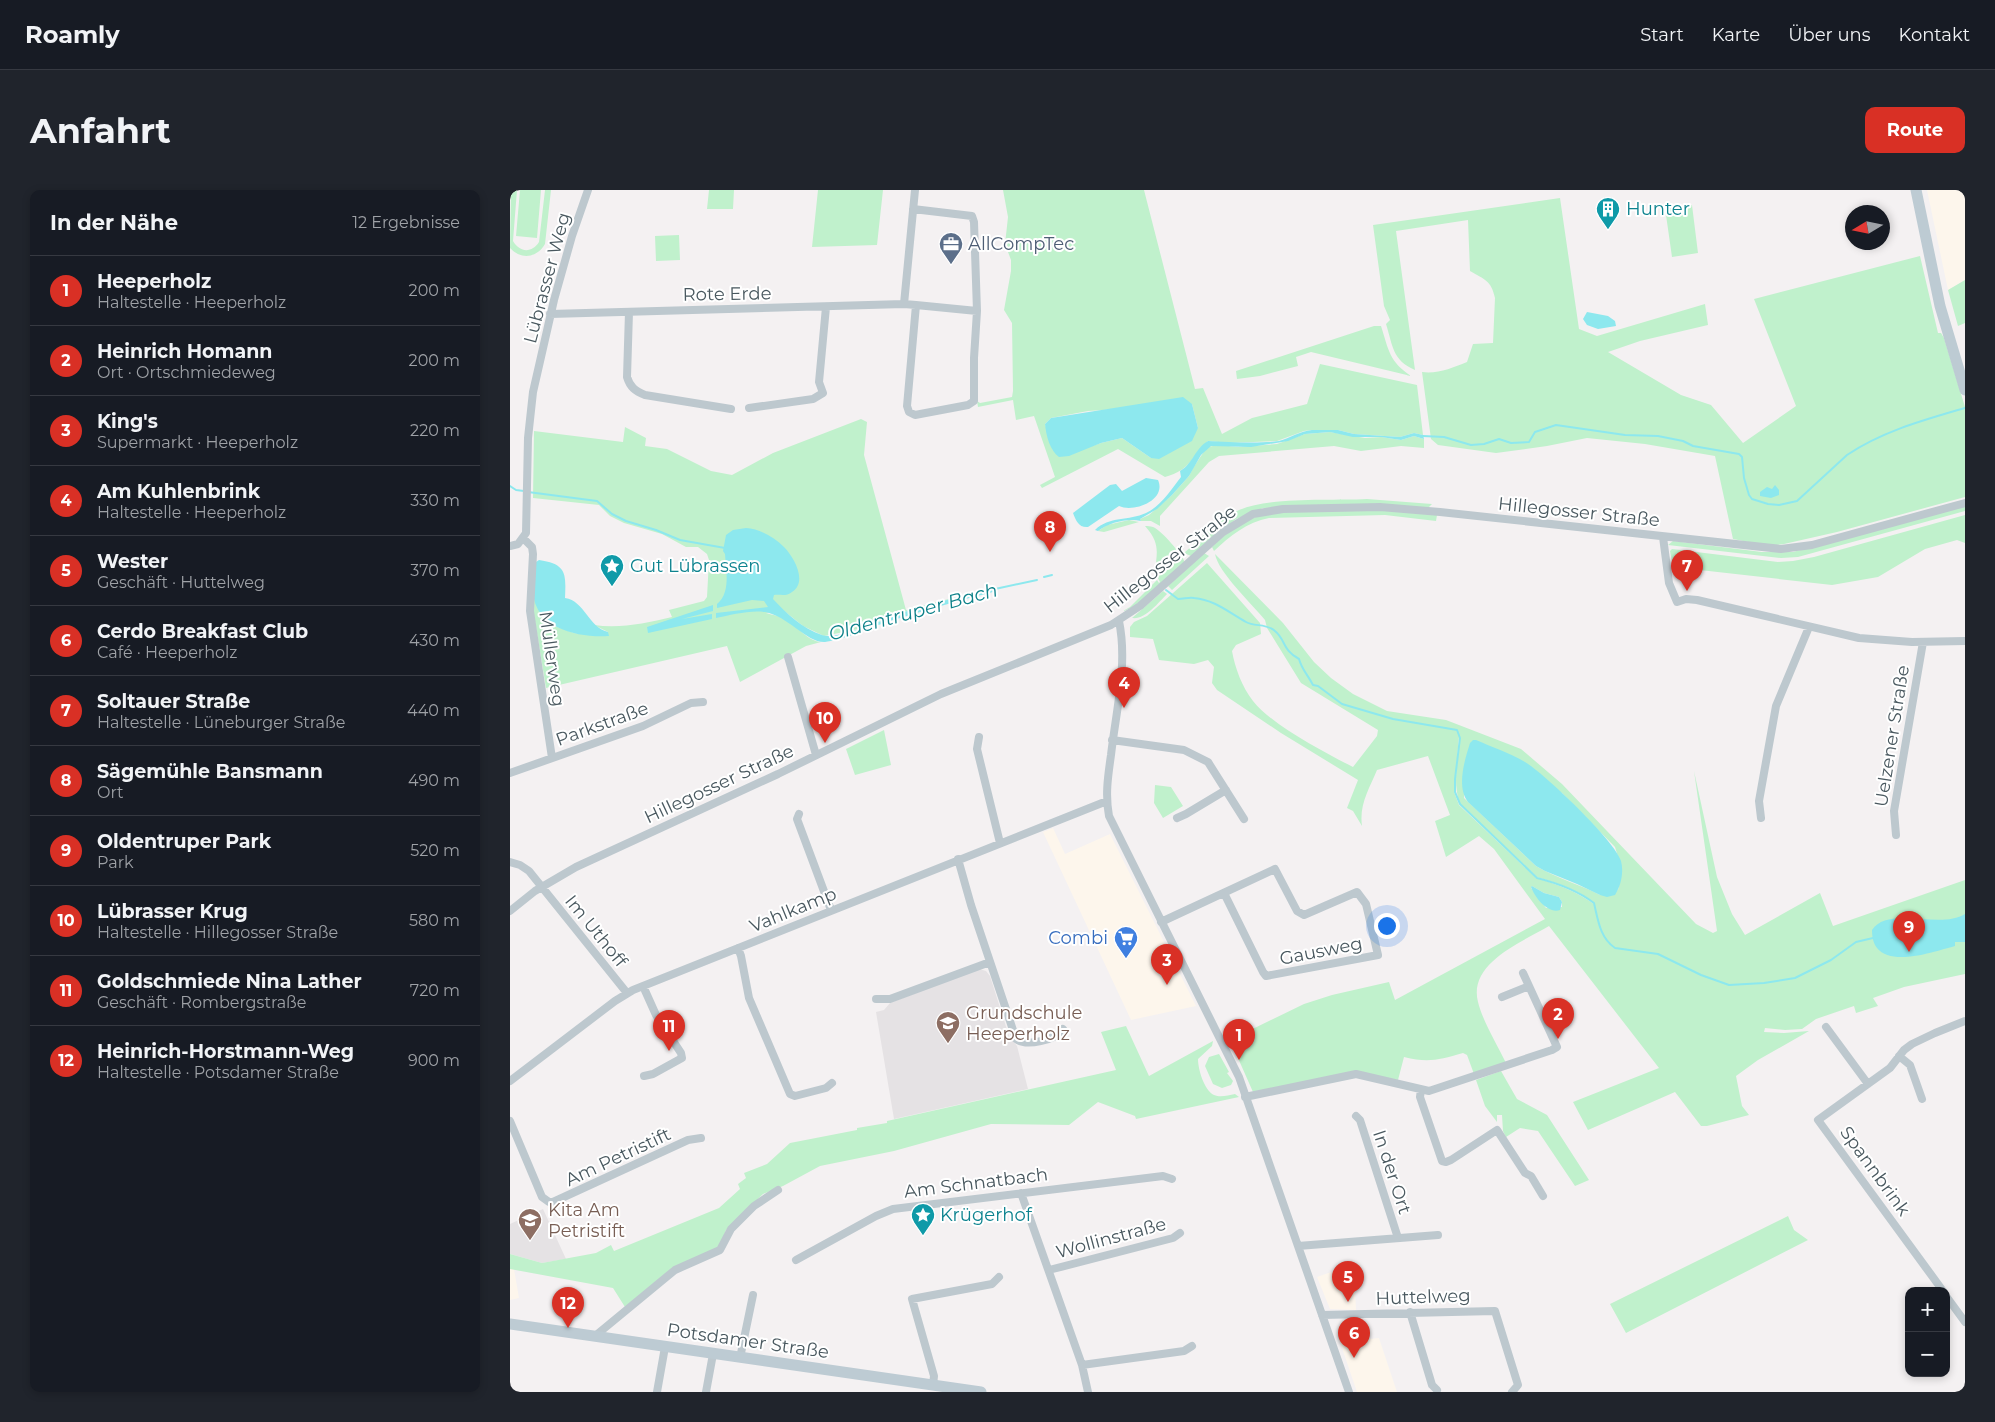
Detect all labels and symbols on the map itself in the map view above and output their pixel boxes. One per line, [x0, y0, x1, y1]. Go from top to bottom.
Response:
building icon: Hunter [1595, 196, 1621, 230]
place label: Hunter [1626, 198, 1690, 220]
north arrow [1845, 205, 1890, 250]
street label: Lübrasser Weg [519, 210, 575, 346]
office icon: AllCompTec [938, 231, 964, 265]
place label: AllCompTec [968, 233, 1074, 255]
street label: Rote Erde [682, 282, 772, 306]
street label: Hillegosser Straße [1497, 493, 1661, 531]
street label: Hillegosser Straße [1099, 500, 1241, 618]
pin: 8 [1034, 511, 1066, 552]
pin: 7 [1671, 550, 1703, 591]
place icon: Gut Lübrassen [599, 553, 625, 587]
place label: Gut Lübrassen [630, 555, 761, 577]
water label: Oldentruper Bach [826, 578, 1000, 646]
street label: Müllerweg [534, 610, 570, 708]
street label: Uelzener Straße [1870, 663, 1914, 808]
pin: 4 [1108, 667, 1140, 708]
street label: Parkstraße [553, 697, 651, 751]
pin: 10 [809, 702, 841, 743]
street label: Hillegosser Straße [641, 740, 797, 828]
street label: Vahlkamp [746, 883, 840, 937]
street label: Im Uthoff [560, 890, 632, 972]
pin: 9 [1893, 911, 1925, 952]
your location [1374, 913, 1400, 939]
supermarket icon: Combi [1113, 925, 1139, 959]
place label: Combi [1048, 927, 1108, 949]
street label: Gausweg [1278, 932, 1364, 970]
pin: 3 [1151, 944, 1183, 985]
pin: 2 [1542, 998, 1574, 1039]
place label: Grundschule Heeperholz [966, 1002, 1082, 1045]
pin: 11 [653, 1010, 685, 1051]
school or university icon: Grundschule Heeperholz [935, 1010, 961, 1044]
pin: 1 [1223, 1019, 1255, 1060]
street label: Spannbrink [1835, 1122, 1915, 1220]
street label: Am Petristift [562, 1123, 674, 1191]
street label: In der Ort [1368, 1127, 1416, 1217]
street label: Am Schnatbach [903, 1163, 1049, 1203]
place label: Kita Am Petristift [548, 1199, 625, 1242]
place icon: Krügerhof [910, 1202, 936, 1236]
place label: Krügerhof [940, 1204, 1033, 1226]
school or university icon: Kita Am Petristift [517, 1207, 543, 1241]
street label: Wollinstraße [1054, 1213, 1169, 1263]
pin: 5 [1332, 1261, 1364, 1302]
street label: Huttelweg [1375, 1284, 1471, 1310]
pin: 12 [552, 1287, 584, 1328]
pin: 6 [1338, 1317, 1370, 1358]
street label: Potsdamer Straße [666, 1319, 830, 1363]

